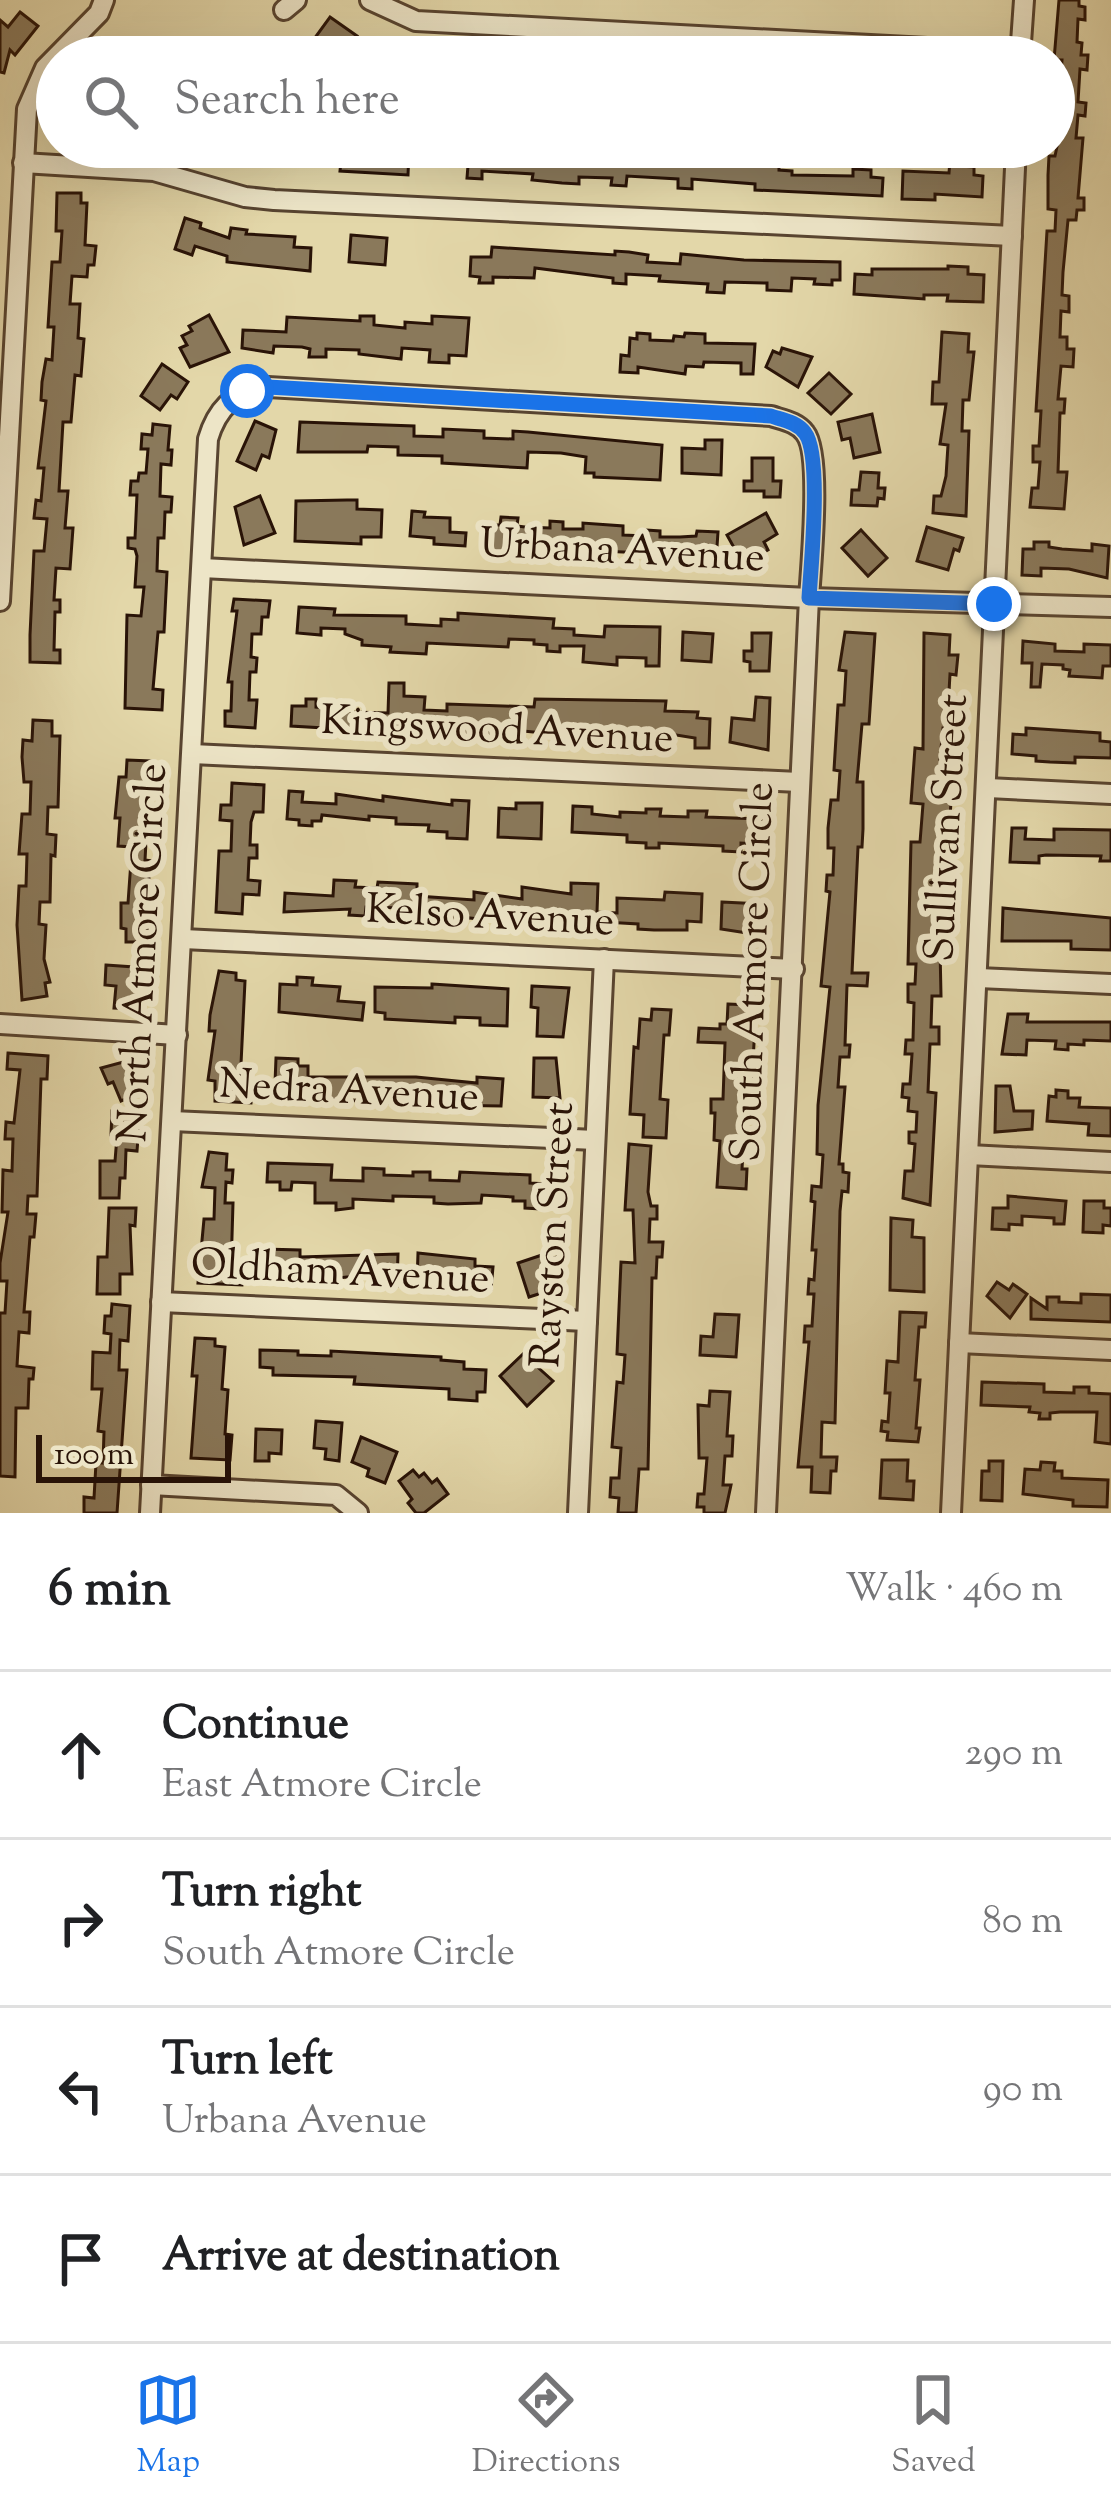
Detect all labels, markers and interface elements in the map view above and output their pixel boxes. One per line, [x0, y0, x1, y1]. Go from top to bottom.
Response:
search box [36, 36, 1075, 168]
icon: search [78, 69, 144, 135]
text: Search here [174, 70, 400, 135]
route start [220, 364, 274, 418]
street label: Urbana Avenue [478, 516, 766, 590]
route end [967, 577, 1021, 631]
street label: Kingswood Avenue [319, 693, 675, 771]
street label: Sullivan Street [912, 693, 986, 963]
street label: North Atmore Circle [105, 762, 185, 1144]
street label: South Atmore Circle [718, 781, 792, 1163]
street label: Kelso Avenue [364, 882, 616, 954]
street label: Nedra Avenue [218, 1056, 480, 1130]
street label: Rayston Street [518, 1101, 592, 1369]
street label: Oldham Avenue [189, 1236, 491, 1312]
scale bar [36, 1429, 231, 1482]
text: 100 m [54, 1432, 134, 1480]
text: 6 min [48, 1555, 171, 1628]
text: Walk · 460 m [845, 1563, 1063, 1619]
text: Continue [162, 1694, 349, 1759]
icon: ahead [48, 1722, 114, 1788]
text: 290 m [965, 1727, 1063, 1783]
text: East Atmore Circle [162, 1759, 482, 1815]
text: Turn right [162, 1862, 361, 1927]
icon: right [48, 1890, 114, 1956]
text: 80 m [982, 1895, 1063, 1951]
text: South Atmore Circle [162, 1927, 515, 1983]
text: Turn left [162, 2030, 333, 2095]
icon: left [48, 2058, 114, 2124]
text: 90 m [983, 2063, 1063, 2119]
text: Urbana Avenue [162, 2095, 427, 2151]
icon: arrive [48, 2226, 114, 2292]
text: Arrive at destination [162, 2226, 560, 2291]
tab: Map [135, 2367, 201, 2487]
tab: Directions [472, 2367, 621, 2487]
tab: Saved [891, 2367, 976, 2487]

